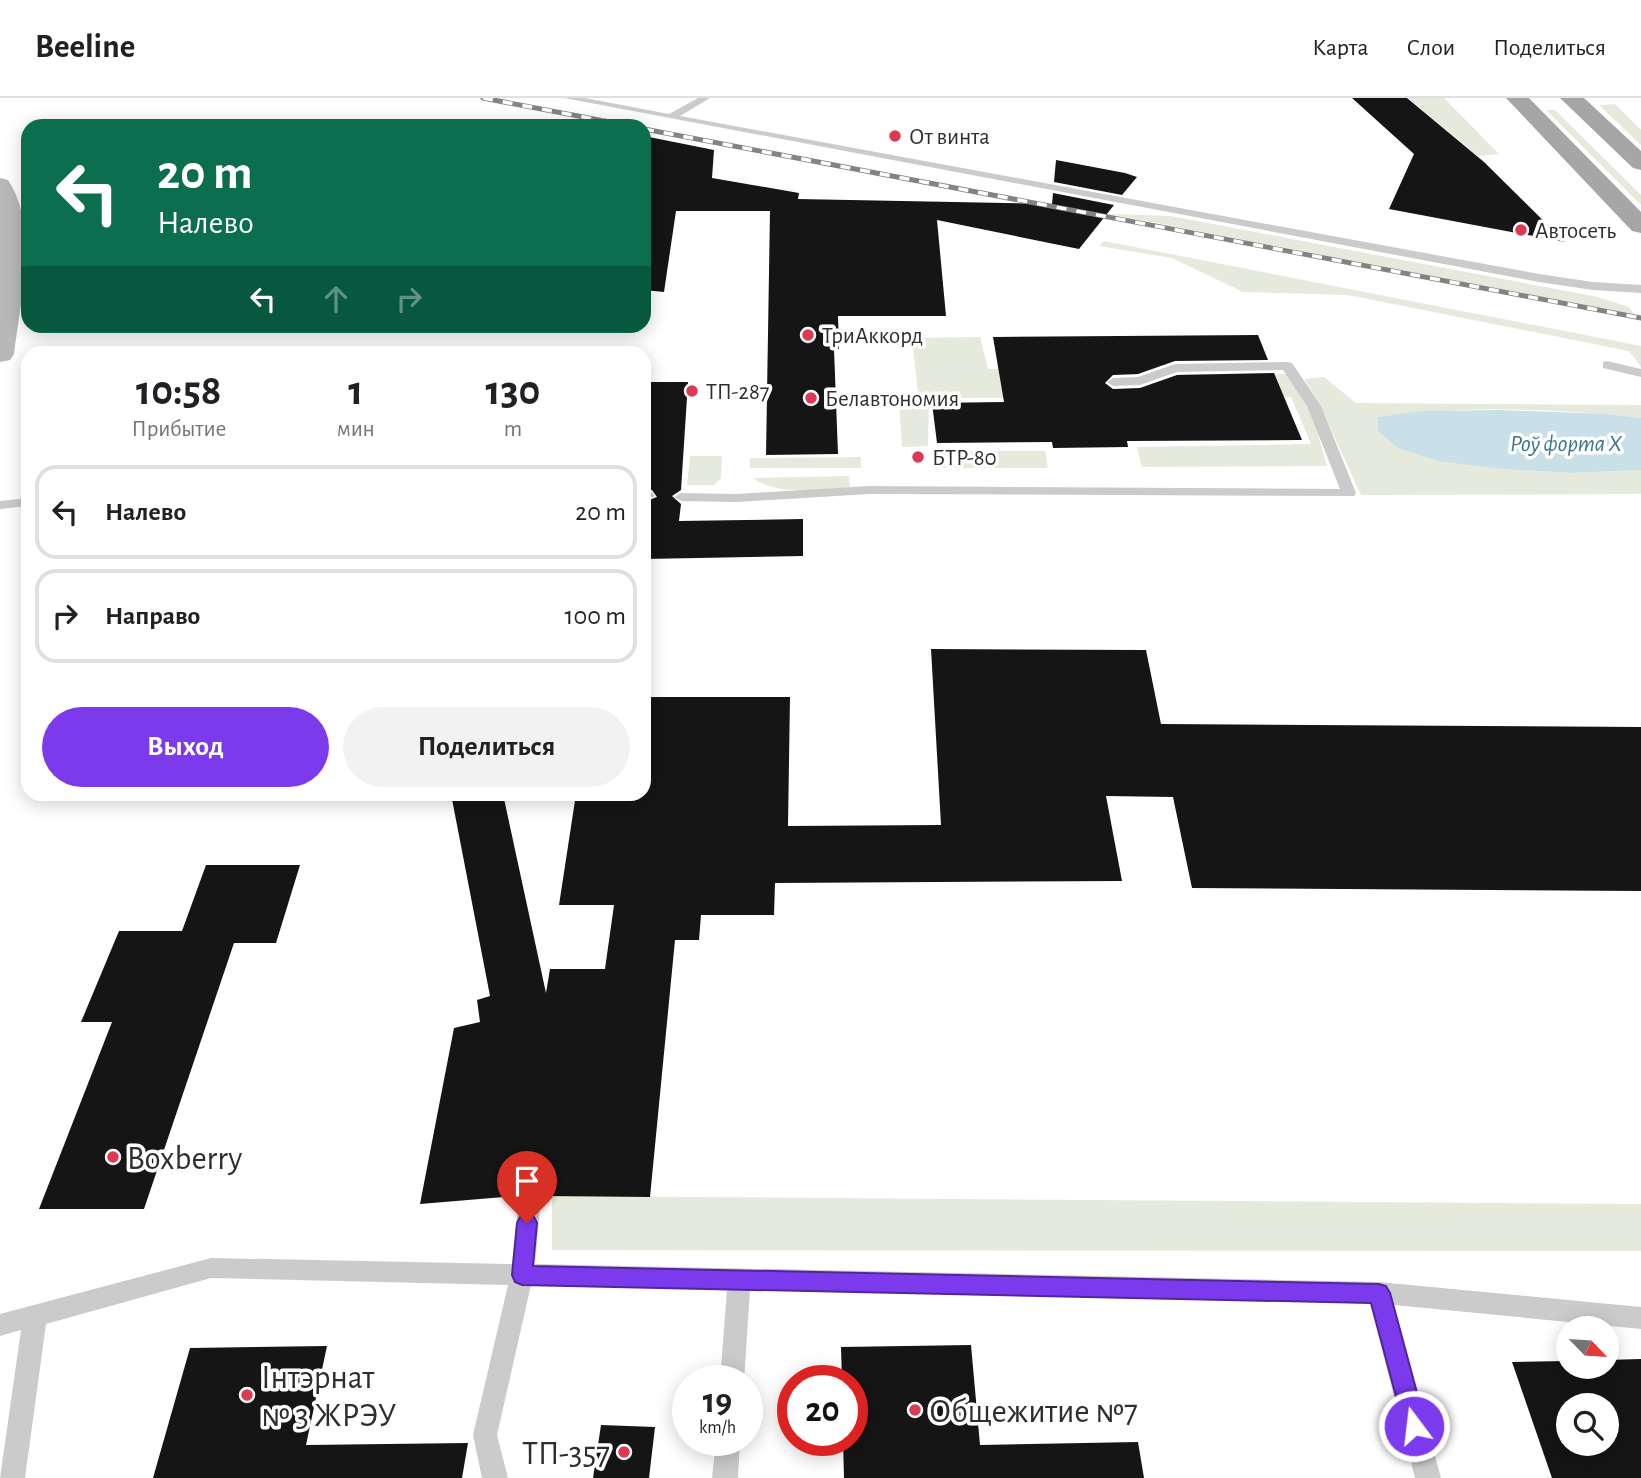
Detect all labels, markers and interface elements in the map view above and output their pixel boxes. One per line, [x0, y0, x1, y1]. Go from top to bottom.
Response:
text: Beeline [35, 31, 135, 64]
text: Карта [1312, 36, 1368, 60]
text: Слои [1406, 36, 1455, 60]
text: Поделиться [1493, 36, 1606, 60]
place label: От винта [909, 126, 990, 149]
marker: От винта [887, 128, 903, 144]
icon: left [42, 147, 133, 238]
text: 20 m [157, 149, 253, 198]
text: Налево [157, 207, 254, 239]
place label: Автосеть [1535, 220, 1616, 243]
marker: Автосеть [1513, 222, 1529, 238]
icon: left [244, 280, 282, 318]
icon: ahead [317, 280, 355, 318]
icon: right [390, 280, 428, 318]
place label: ТриАккорд [822, 325, 923, 348]
marker: ТриАккорд [800, 327, 816, 343]
text: 10:58 [136, 370, 222, 412]
text: 1 [348, 370, 363, 412]
text: 130 [485, 370, 540, 412]
place label: ТП-287 [706, 381, 769, 404]
marker: ТП-287 [684, 383, 700, 399]
place label: Белавтономия [825, 388, 959, 411]
marker: Белавтономия [803, 390, 819, 406]
text: Прибытие [131, 418, 226, 441]
text: мин [337, 418, 375, 441]
text: m [504, 418, 522, 441]
water label: Роў форта X [1510, 432, 1623, 456]
place label: БТР-80 [932, 447, 997, 470]
marker: БТР-80 [910, 449, 926, 465]
icon: left [46, 493, 84, 531]
text: Налево [105, 499, 186, 525]
text: 20 m [575, 499, 626, 525]
icon: right [46, 597, 84, 635]
text: Направо [105, 603, 200, 629]
text: 100 m [565, 603, 626, 629]
button: Выход [42, 707, 329, 787]
button: Поделиться [343, 707, 630, 787]
place label: Boxberry [127, 1143, 242, 1176]
marker: Boxberry [105, 1149, 121, 1165]
pin [497, 1151, 557, 1223]
icon: arrive [508, 1162, 546, 1200]
north arrow [1556, 1316, 1619, 1379]
map controls [1556, 1316, 1619, 1456]
place label: Інтэрнат № 3 ЖРЭУ [261, 1362, 397, 1433]
speed limit sign: 20 [777, 1365, 868, 1456]
text: 19 [703, 1384, 732, 1419]
marker: Інтэрнат № 3 ЖРЭУ [239, 1387, 255, 1403]
position arrow [1377, 1389, 1451, 1463]
button: search [1556, 1393, 1619, 1456]
place label: Общежитие №7 [929, 1396, 1138, 1429]
marker: Общежитие №7 [907, 1402, 923, 1418]
text: km/h [699, 1419, 736, 1437]
place label: ТП-357 [522, 1438, 610, 1471]
marker: ТП-357 [616, 1444, 632, 1460]

